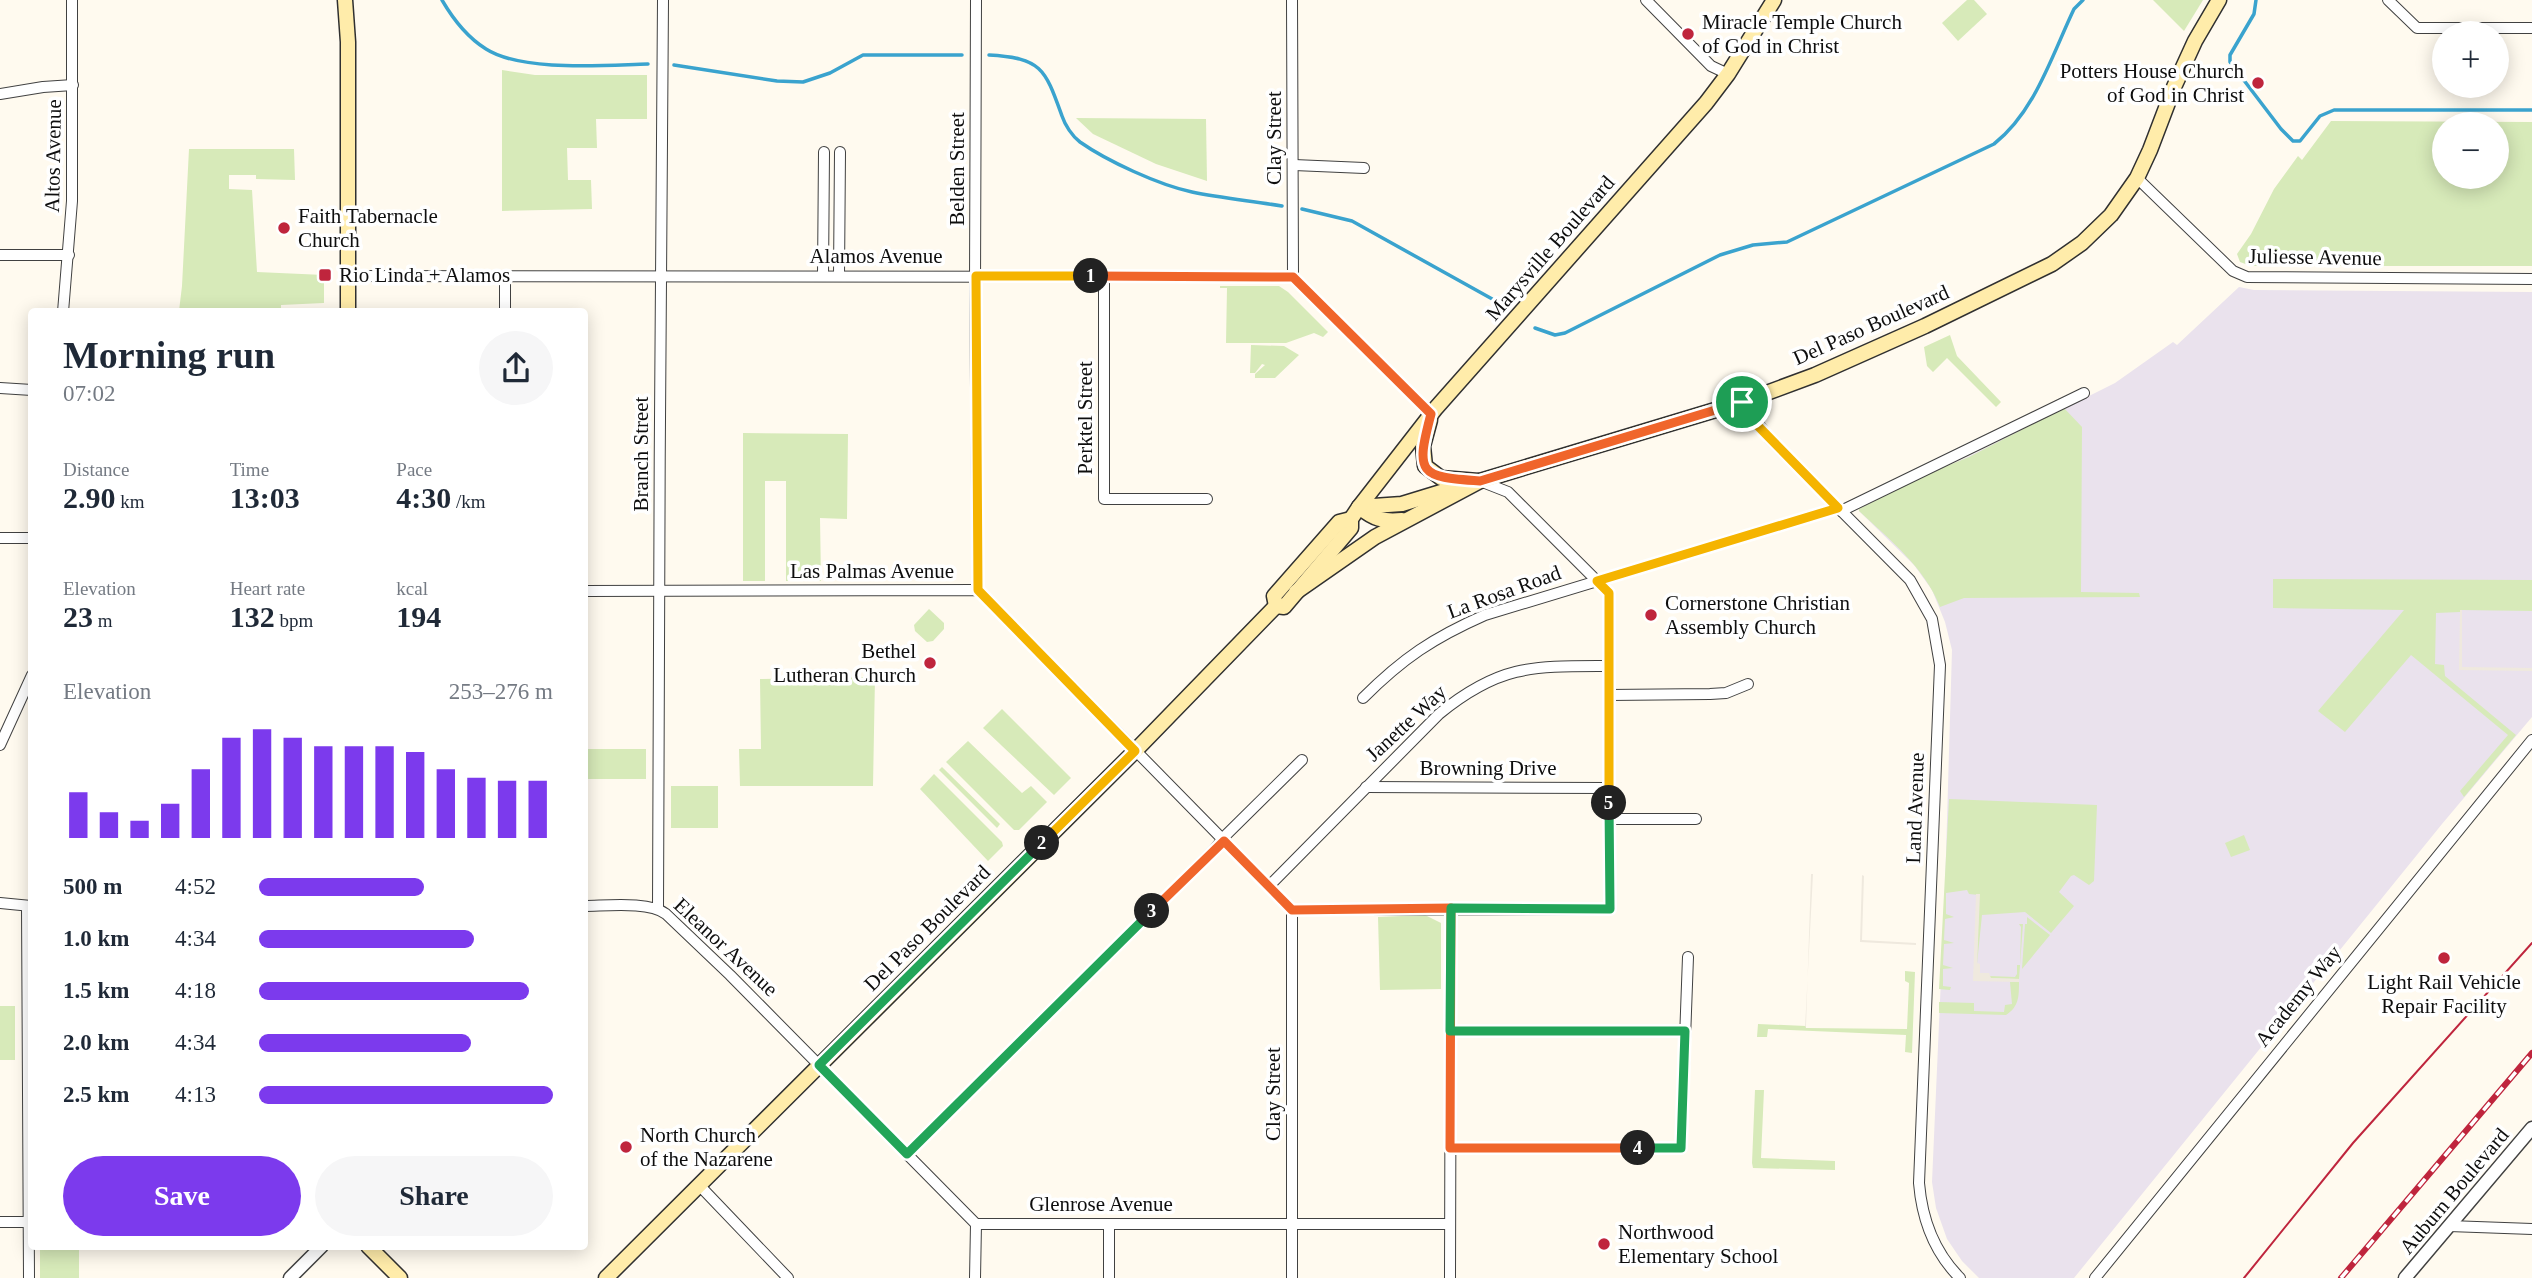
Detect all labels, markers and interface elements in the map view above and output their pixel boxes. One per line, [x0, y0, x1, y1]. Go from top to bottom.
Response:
place label: Miracle Temple Church of God in Christ [1702, 10, 1902, 58]
map controls [2432, 21, 2509, 189]
button: + [2432, 21, 2509, 98]
marker: Miracle Temple Church of God in Christ [1680, 26, 1696, 42]
place label: Potters House Church of God in Christ [2060, 59, 2244, 107]
marker: Potters House Church of God in Christ [2250, 75, 2266, 91]
street label: Clay Street [1262, 91, 1286, 185]
street label: Altos Avenue [40, 99, 66, 213]
street label: Belden Street [945, 112, 969, 226]
button: − [2432, 112, 2509, 189]
street label: Marysville Boulevard [1481, 170, 1620, 325]
place label: Faith Tabernacle Church [298, 204, 438, 252]
marker: Faith Tabernacle Church [276, 220, 292, 236]
street label: Alamos Avenue [809, 244, 943, 268]
street label: Juliesse Avenue [2248, 244, 2382, 270]
pin: 1 [1074, 258, 1108, 294]
place label: Rio Linda + Alamos [339, 263, 510, 287]
text: 1 [1086, 265, 1095, 286]
marker: Rio Linda + Alamos [317, 267, 333, 283]
street label: Del Paso Boulevard [1789, 280, 1953, 370]
button: share [479, 331, 553, 405]
text: Morning run [63, 334, 275, 376]
street label: Perktel Street [1073, 361, 1097, 475]
pin [1712, 372, 1772, 432]
text: 07:02 [63, 381, 115, 406]
icon: arrive [1723, 383, 1761, 421]
street label: Branch Street [629, 396, 653, 511]
text: Distance [63, 459, 129, 480]
text: Time [230, 459, 269, 480]
text: Pace [396, 459, 432, 480]
text: 2.90 [63, 481, 116, 514]
text: 13:03 [230, 481, 300, 514]
text: 4:30 [396, 481, 451, 514]
text: km [116, 491, 145, 512]
text: /km [451, 491, 486, 512]
street label: Las Palmas Avenue [790, 559, 954, 583]
street label: La Rosa Road [1444, 560, 1564, 624]
text: Elevation [63, 578, 136, 599]
text: Heart rate [230, 578, 305, 599]
text: kcal [396, 578, 428, 599]
place label: Cornerstone Christian Assembly Church [1665, 591, 1850, 639]
text: 23 [63, 600, 93, 633]
text: 132 [230, 600, 275, 633]
text: 194 [396, 600, 441, 633]
marker: Cornerstone Christian Assembly Church [1643, 607, 1659, 623]
text: m [93, 610, 113, 631]
text: bpm [275, 610, 313, 631]
place label: Bethel Lutheran Church [773, 639, 916, 687]
marker: Bethel Lutheran Church [922, 655, 938, 671]
text: Elevation [63, 679, 151, 704]
text: 253–276 m [449, 679, 553, 704]
street label: Janette Way [1361, 679, 1452, 766]
street label: Land Avenue [1901, 752, 1929, 864]
street label: Browning Drive [1419, 756, 1557, 780]
pin: 5 [1592, 786, 1626, 820]
text: 5 [1604, 792, 1613, 813]
pin: 2 [1024, 826, 1060, 860]
text: 2 [1037, 832, 1046, 853]
street label: Del Paso Boulevard [859, 860, 995, 996]
text: 500 m [63, 874, 122, 899]
text: 4:52 [175, 874, 216, 899]
street label: Eleanor Avenue [669, 893, 783, 1001]
pin: 3 [1134, 894, 1170, 928]
text: 3 [1147, 900, 1156, 921]
text: 1.0 km [63, 926, 129, 951]
text: 4:34 [175, 926, 216, 951]
street label: Academy Way [2250, 940, 2346, 1051]
marker: Light Rail Vehicle Repair Facility [2436, 950, 2452, 966]
place label: Light Rail Vehicle Repair Facility [2367, 970, 2521, 1018]
text: 1.5 km [63, 978, 129, 1003]
text: 4:18 [175, 978, 216, 1003]
text: 2.0 km [63, 1030, 129, 1055]
text: 4:34 [175, 1030, 216, 1055]
street label: Clay Street [1261, 1047, 1285, 1141]
text: 2.5 km [63, 1082, 129, 1107]
text: 4:13 [175, 1082, 216, 1107]
place label: North Church of the Nazarene [640, 1123, 773, 1171]
street label: Auburn Boulevard [2394, 1123, 2514, 1259]
pin: 4 [1620, 1130, 1656, 1166]
text: 4 [1633, 1137, 1642, 1158]
marker: North Church of the Nazarene [618, 1139, 634, 1155]
button: Save [63, 1156, 301, 1236]
button: Share [315, 1156, 553, 1236]
street label: Glenrose Avenue [1029, 1192, 1173, 1216]
place label: Northwood Elementary School [1618, 1220, 1779, 1268]
marker: Northwood Elementary School [1596, 1236, 1612, 1252]

